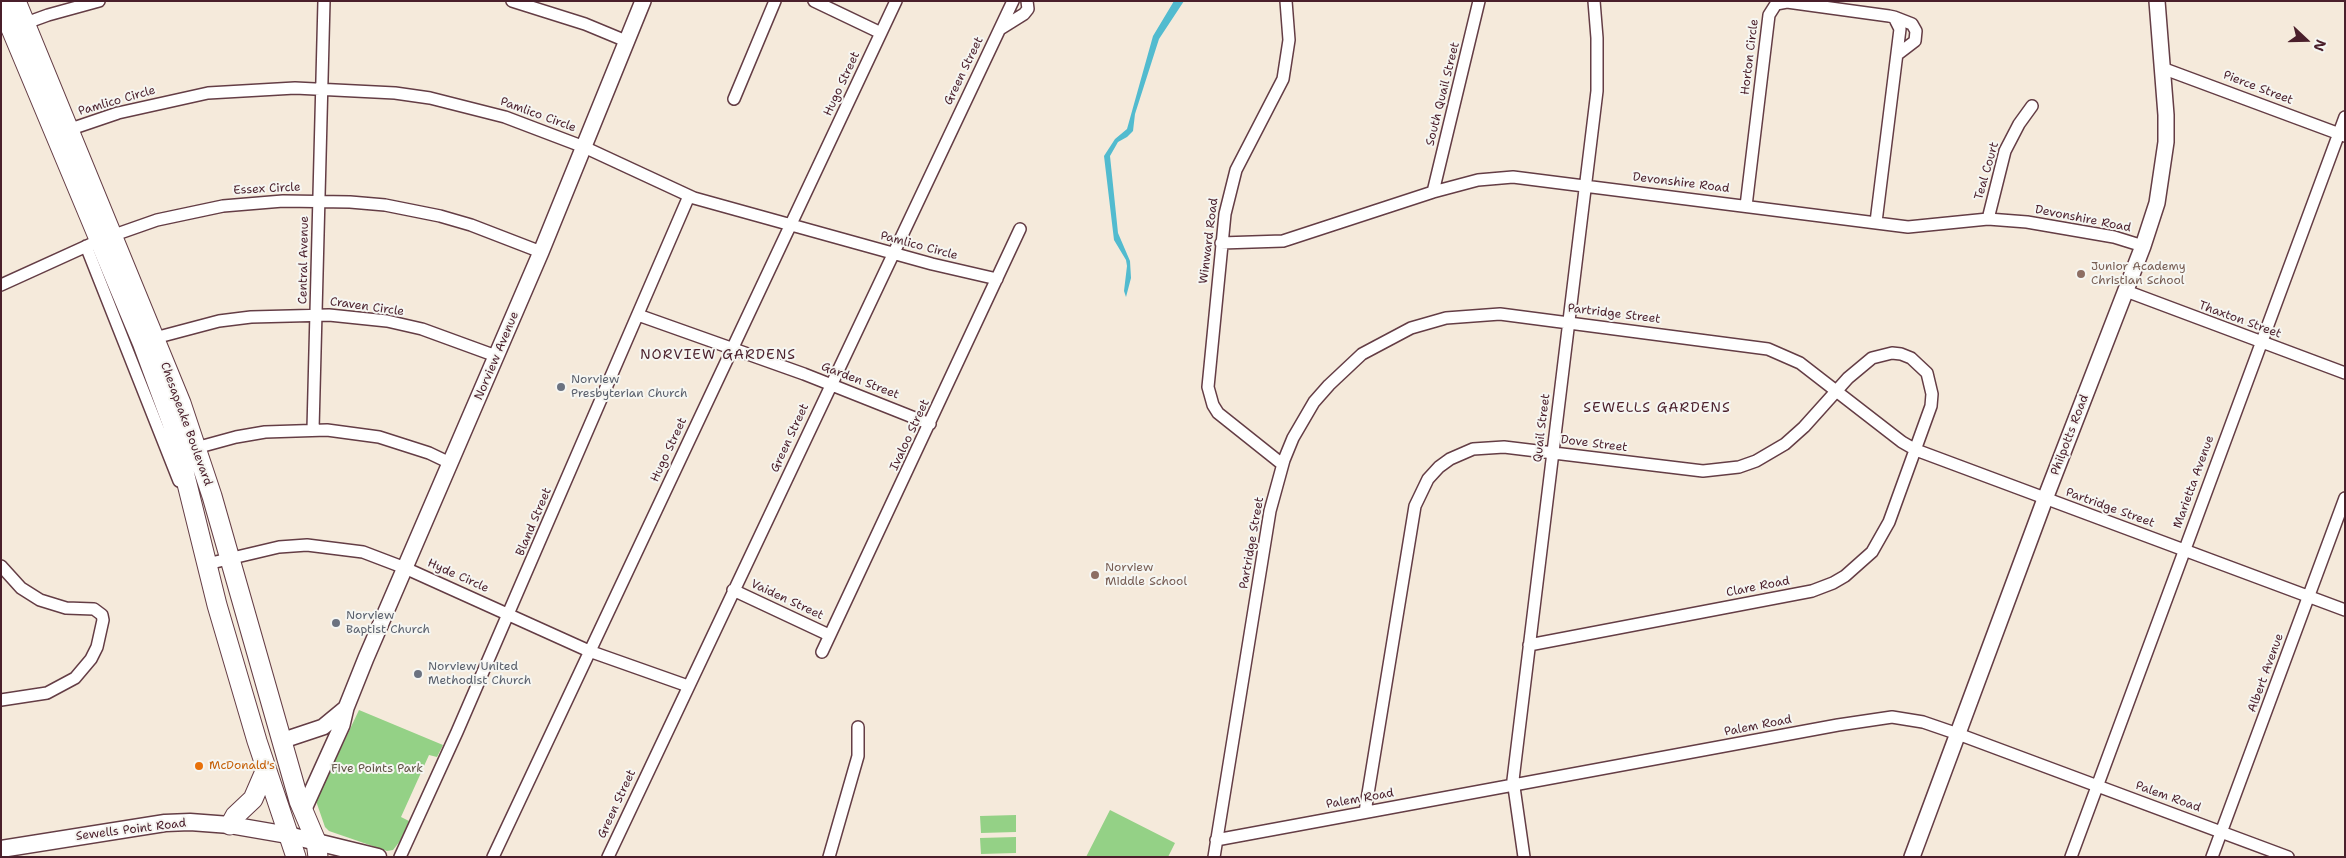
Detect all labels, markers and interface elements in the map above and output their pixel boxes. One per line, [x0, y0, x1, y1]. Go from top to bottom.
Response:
north arrow [2281, 15, 2331, 65]
street label: Horton Circle [1738, 18, 1762, 96]
street label: Green Street [941, 35, 987, 107]
text: N [2310, 37, 2330, 54]
street label: South Quail Street [1423, 41, 1463, 147]
street label: Hugo Street [821, 49, 863, 119]
street label: Pierce Street [2221, 68, 2295, 108]
street label: Pamlico Circle [77, 83, 157, 119]
street label: Pamlico Circle [498, 95, 578, 135]
street label: Teal Court [1972, 140, 2002, 202]
street label: Devonshire Road [1632, 170, 1730, 196]
street label: Essex Circle [233, 180, 301, 198]
street label: Winward Road [1197, 197, 1221, 285]
street label: Devonshire Road [2034, 203, 2132, 235]
street label: Central Avenue [296, 216, 312, 304]
street label: Pamlico Circle [879, 229, 959, 263]
place label: Junior Academy Christian School [2091, 260, 2186, 288]
marker: Junior Academy Christian School [2075, 268, 2087, 280]
street label: Craven Circle [329, 295, 405, 319]
street label: Thaxton Street [2197, 298, 2283, 342]
street label: Partridge Street [1567, 301, 1661, 327]
street label: Norview Avenue [472, 310, 522, 402]
district label: NORVIEW GARDENS [638, 347, 798, 363]
street label: Chesapeake Boulevard [157, 360, 215, 488]
street label: Garden Street [819, 360, 901, 402]
place label: Norview Presbyterian Church [571, 373, 687, 401]
marker: Norview Presbyterian Church [555, 381, 567, 393]
street label: Quail Street [1531, 393, 1553, 463]
street label: Philpotts Road [2048, 393, 2092, 477]
street label: Ivaloo Street [887, 397, 933, 473]
district label: SEWELLS GARDENS [1581, 400, 1733, 416]
street label: Green Street [768, 401, 812, 475]
street label: Hugo Street [648, 415, 690, 485]
street label: Dove Street [1560, 433, 1628, 455]
street label: Marietta Avenue [2171, 434, 2217, 530]
street label: Partridge Street [2064, 485, 2156, 531]
street label: Bland Street [513, 486, 555, 558]
street label: Partridge Street [1237, 496, 1267, 590]
street label: Hyde Circle [425, 556, 491, 596]
place label: Norview Middle School [1105, 561, 1187, 589]
marker: Norview Middle School [1089, 569, 1101, 581]
street label: Clare Road [1725, 574, 1791, 600]
street label: Vaiden Street [748, 577, 826, 623]
place label: Norview Baptist Church [346, 609, 430, 637]
marker: Norview Baptist Church [330, 617, 342, 629]
street label: Albert Avenue [2245, 632, 2287, 714]
place label: Norview United Methodist Church [428, 660, 531, 688]
marker: Norview United Methodist Church [412, 668, 424, 680]
street label: Palem Road [1723, 712, 1793, 740]
place label: McDonald's [209, 759, 275, 773]
marker: McDonald's [193, 760, 205, 772]
park label: Five Points Park [331, 762, 423, 776]
street label: Green Street [595, 767, 639, 841]
street label: Palem Road [2133, 779, 2203, 815]
street label: Palem Road [1325, 786, 1395, 812]
street label: Sewells Point Road [75, 816, 187, 844]

